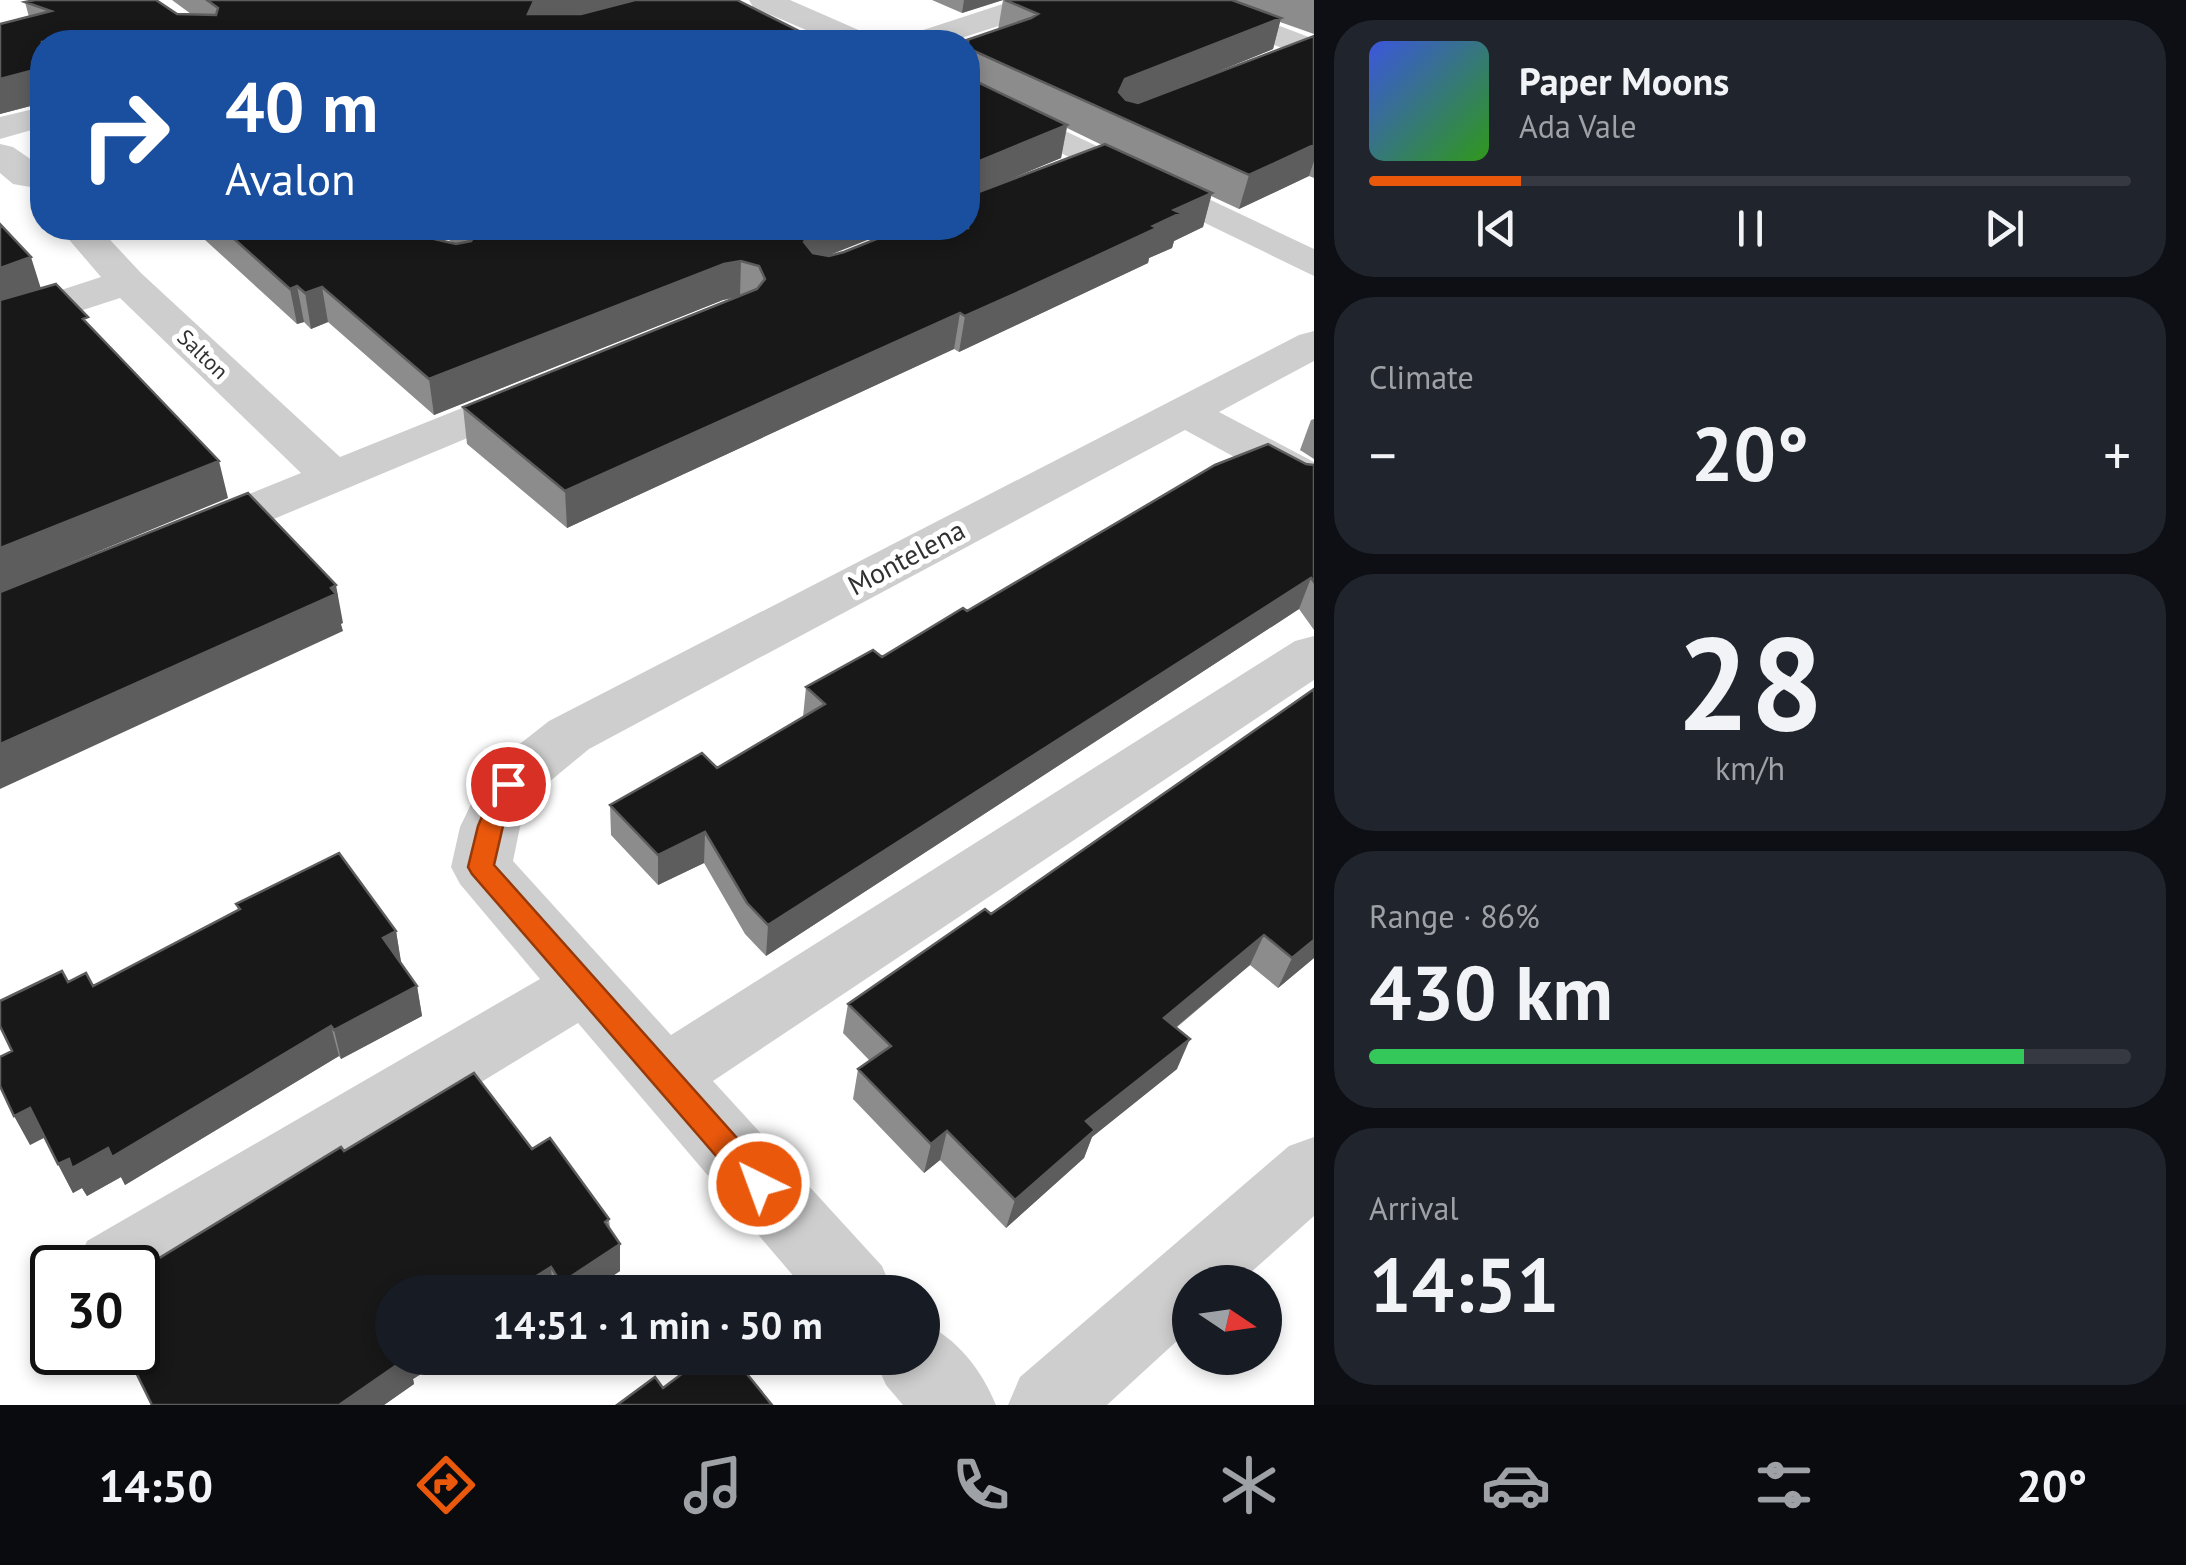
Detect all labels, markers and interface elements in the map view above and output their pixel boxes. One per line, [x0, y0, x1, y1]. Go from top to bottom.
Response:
text: Paper Moons [1519, 56, 1729, 105]
text: 40 m [225, 61, 378, 151]
icon: right [60, 70, 190, 200]
text: Ada Vale [1519, 105, 1636, 147]
text: Avalon [225, 149, 356, 207]
icon: previous [1469, 201, 1524, 256]
icon: pause [1723, 201, 1778, 256]
icon: next [1977, 201, 2032, 256]
street label: Salton [172, 323, 234, 385]
text: Climate [1369, 356, 1474, 398]
text: 20° [1691, 405, 1809, 502]
text: − [1369, 419, 1397, 490]
text: + [2103, 419, 2131, 490]
street label: Montelena [841, 511, 971, 603]
text: 28 [1676, 598, 1824, 766]
pin [466, 742, 551, 827]
text: km/h [1715, 747, 1785, 789]
icon: arrive [481, 757, 536, 812]
text: Range · 86% [1369, 895, 1540, 937]
text: 430 km [1369, 944, 1613, 1041]
position arrow [707, 1132, 811, 1236]
text: Arrival [1369, 1187, 1459, 1229]
text: 14:51 [1369, 1236, 1559, 1333]
speed limit sign: 30 [30, 1245, 160, 1375]
north arrow [1172, 1265, 1282, 1375]
map controls [1172, 1265, 1282, 1375]
text: 14:51 · 1 min · 50 m [492, 1300, 823, 1349]
icon: directions [411, 1450, 481, 1520]
icon: music [678, 1450, 748, 1520]
icon: phone [946, 1450, 1016, 1520]
icon: climate [1214, 1450, 1284, 1520]
icon: car [1481, 1450, 1551, 1520]
icon: filters [1749, 1450, 1819, 1520]
text: 14:50 [99, 1456, 213, 1514]
text: 20° [2016, 1456, 2087, 1514]

